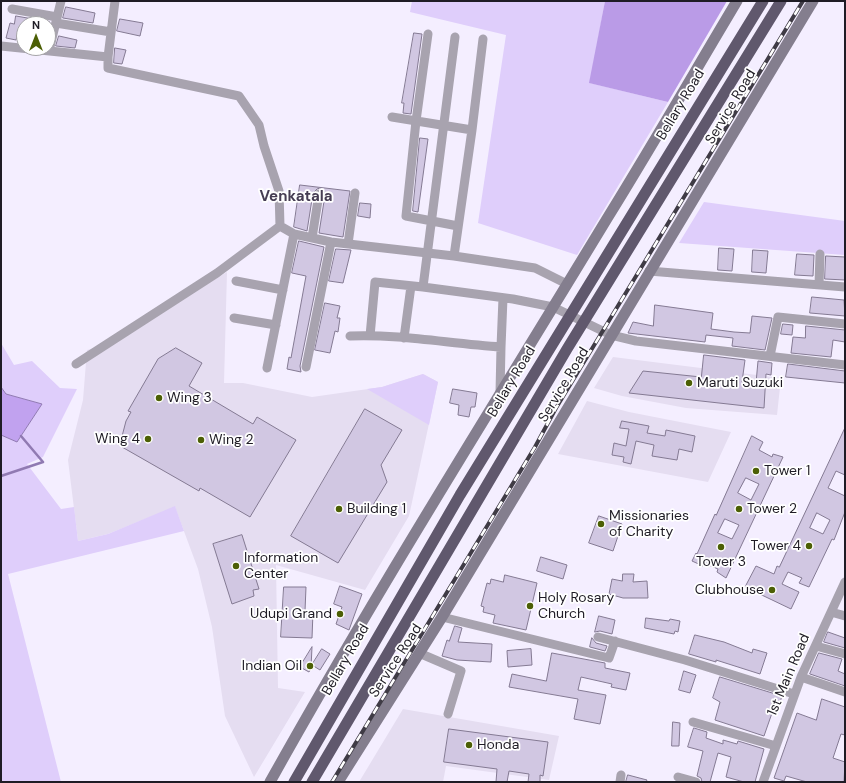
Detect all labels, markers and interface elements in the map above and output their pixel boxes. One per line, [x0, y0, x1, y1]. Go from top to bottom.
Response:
north arrow [16, 16, 56, 56]
text: N [32, 18, 40, 32]
street label: Bellary Road [653, 67, 709, 143]
street label: Service Road [702, 67, 760, 147]
district label: Venkatala [259, 188, 333, 206]
street label: Bellary Road [484, 344, 540, 420]
street label: Service Road [535, 345, 593, 425]
place label: Maruti Suzuki [697, 375, 783, 391]
marker: Maruti Suzuki [684, 378, 694, 388]
place label: Wing 3 [167, 390, 212, 406]
marker: Wing 3 [154, 393, 164, 403]
place label: Wing 4 [95, 431, 140, 447]
place label: Wing 2 [209, 432, 254, 448]
marker: Wing 4 [143, 434, 153, 444]
marker: Wing 2 [196, 435, 206, 445]
place label: Tower 1 [764, 463, 810, 479]
marker: Tower 1 [751, 466, 761, 476]
place label: Building 1 [347, 501, 406, 517]
place label: Tower 2 [747, 501, 797, 517]
marker: Building 1 [334, 504, 344, 514]
marker: Tower 2 [734, 504, 744, 514]
place label: Missionaries of Charity [609, 508, 689, 540]
marker: Missionaries of Charity [596, 519, 606, 529]
place label: Tower 4 [751, 538, 801, 554]
marker: Tower 4 [804, 541, 814, 551]
marker: Tower 3 [716, 542, 726, 552]
place label: Information Center [244, 550, 318, 582]
place label: Tower 3 [696, 554, 746, 570]
marker: Information Center [231, 561, 241, 571]
place label: Clubhouse [695, 582, 764, 598]
marker: Clubhouse [767, 585, 777, 595]
place label: Holy Rosary Church [538, 590, 614, 622]
marker: Holy Rosary Church [525, 601, 535, 611]
place label: Udupi Grand [250, 606, 332, 622]
marker: Udupi Grand [335, 609, 345, 619]
street label: Bellary Road [319, 621, 373, 699]
street label: Service Road [366, 621, 426, 701]
street label: 1st Main Road [764, 631, 814, 719]
place label: Indian Oil [242, 658, 302, 674]
marker: Indian Oil [305, 661, 315, 671]
place label: Honda [477, 737, 519, 753]
marker: Honda [464, 740, 474, 750]

